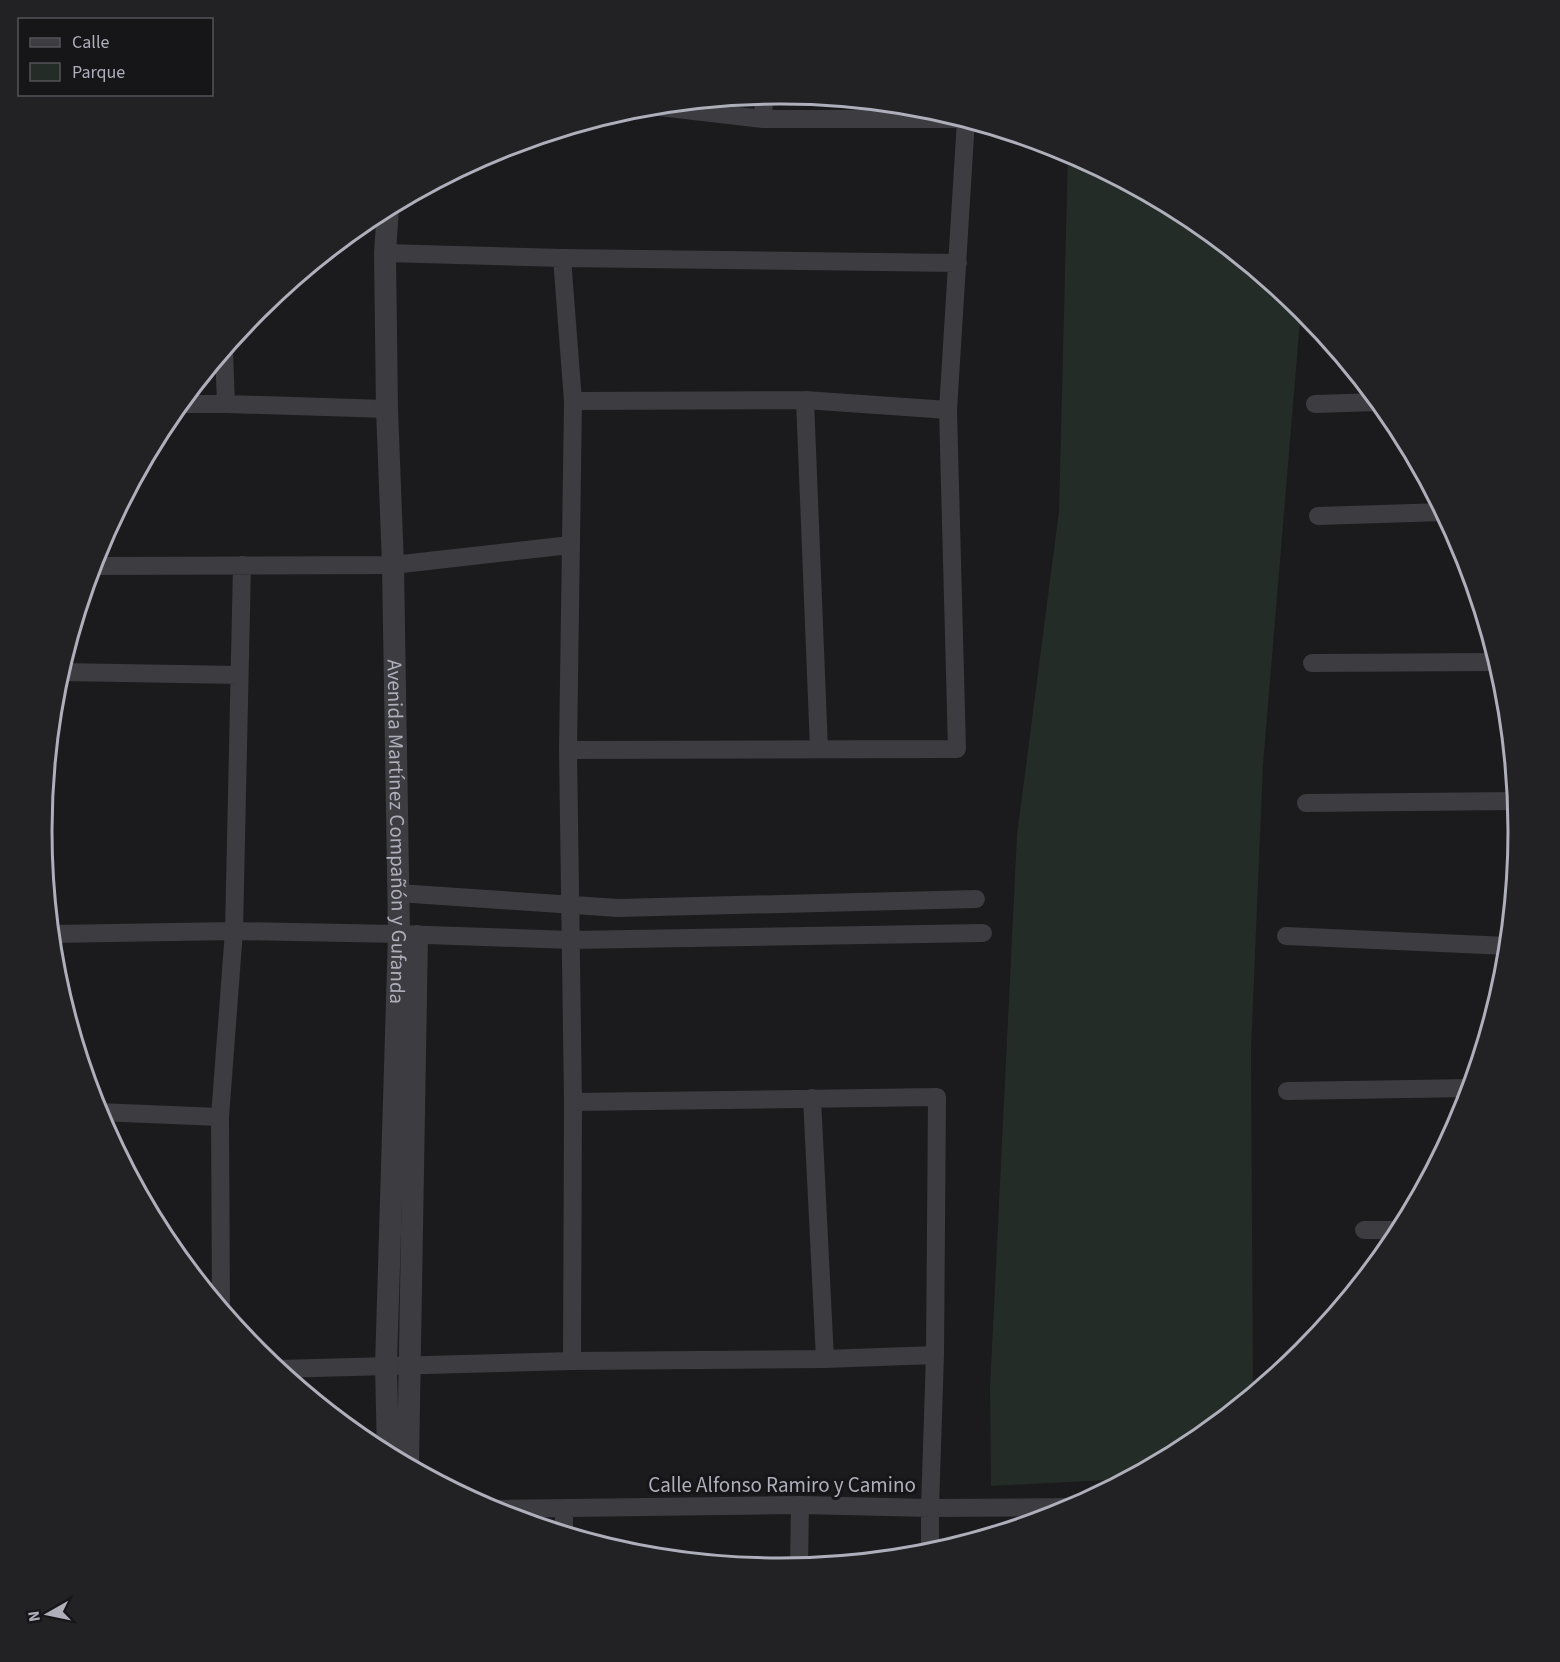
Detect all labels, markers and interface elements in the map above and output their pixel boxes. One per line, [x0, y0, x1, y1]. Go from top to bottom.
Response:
legend [18, 18, 213, 96]
text: Calle [72, 30, 110, 55]
text: Parque [72, 60, 125, 85]
street label: Avenida Martínez Compañón y Gufanda [380, 659, 414, 1005]
street label: Calle Alfonso Ramiro y Camino [648, 1470, 916, 1500]
north arrow [18, 1584, 78, 1644]
text: N [22, 1609, 46, 1623]

